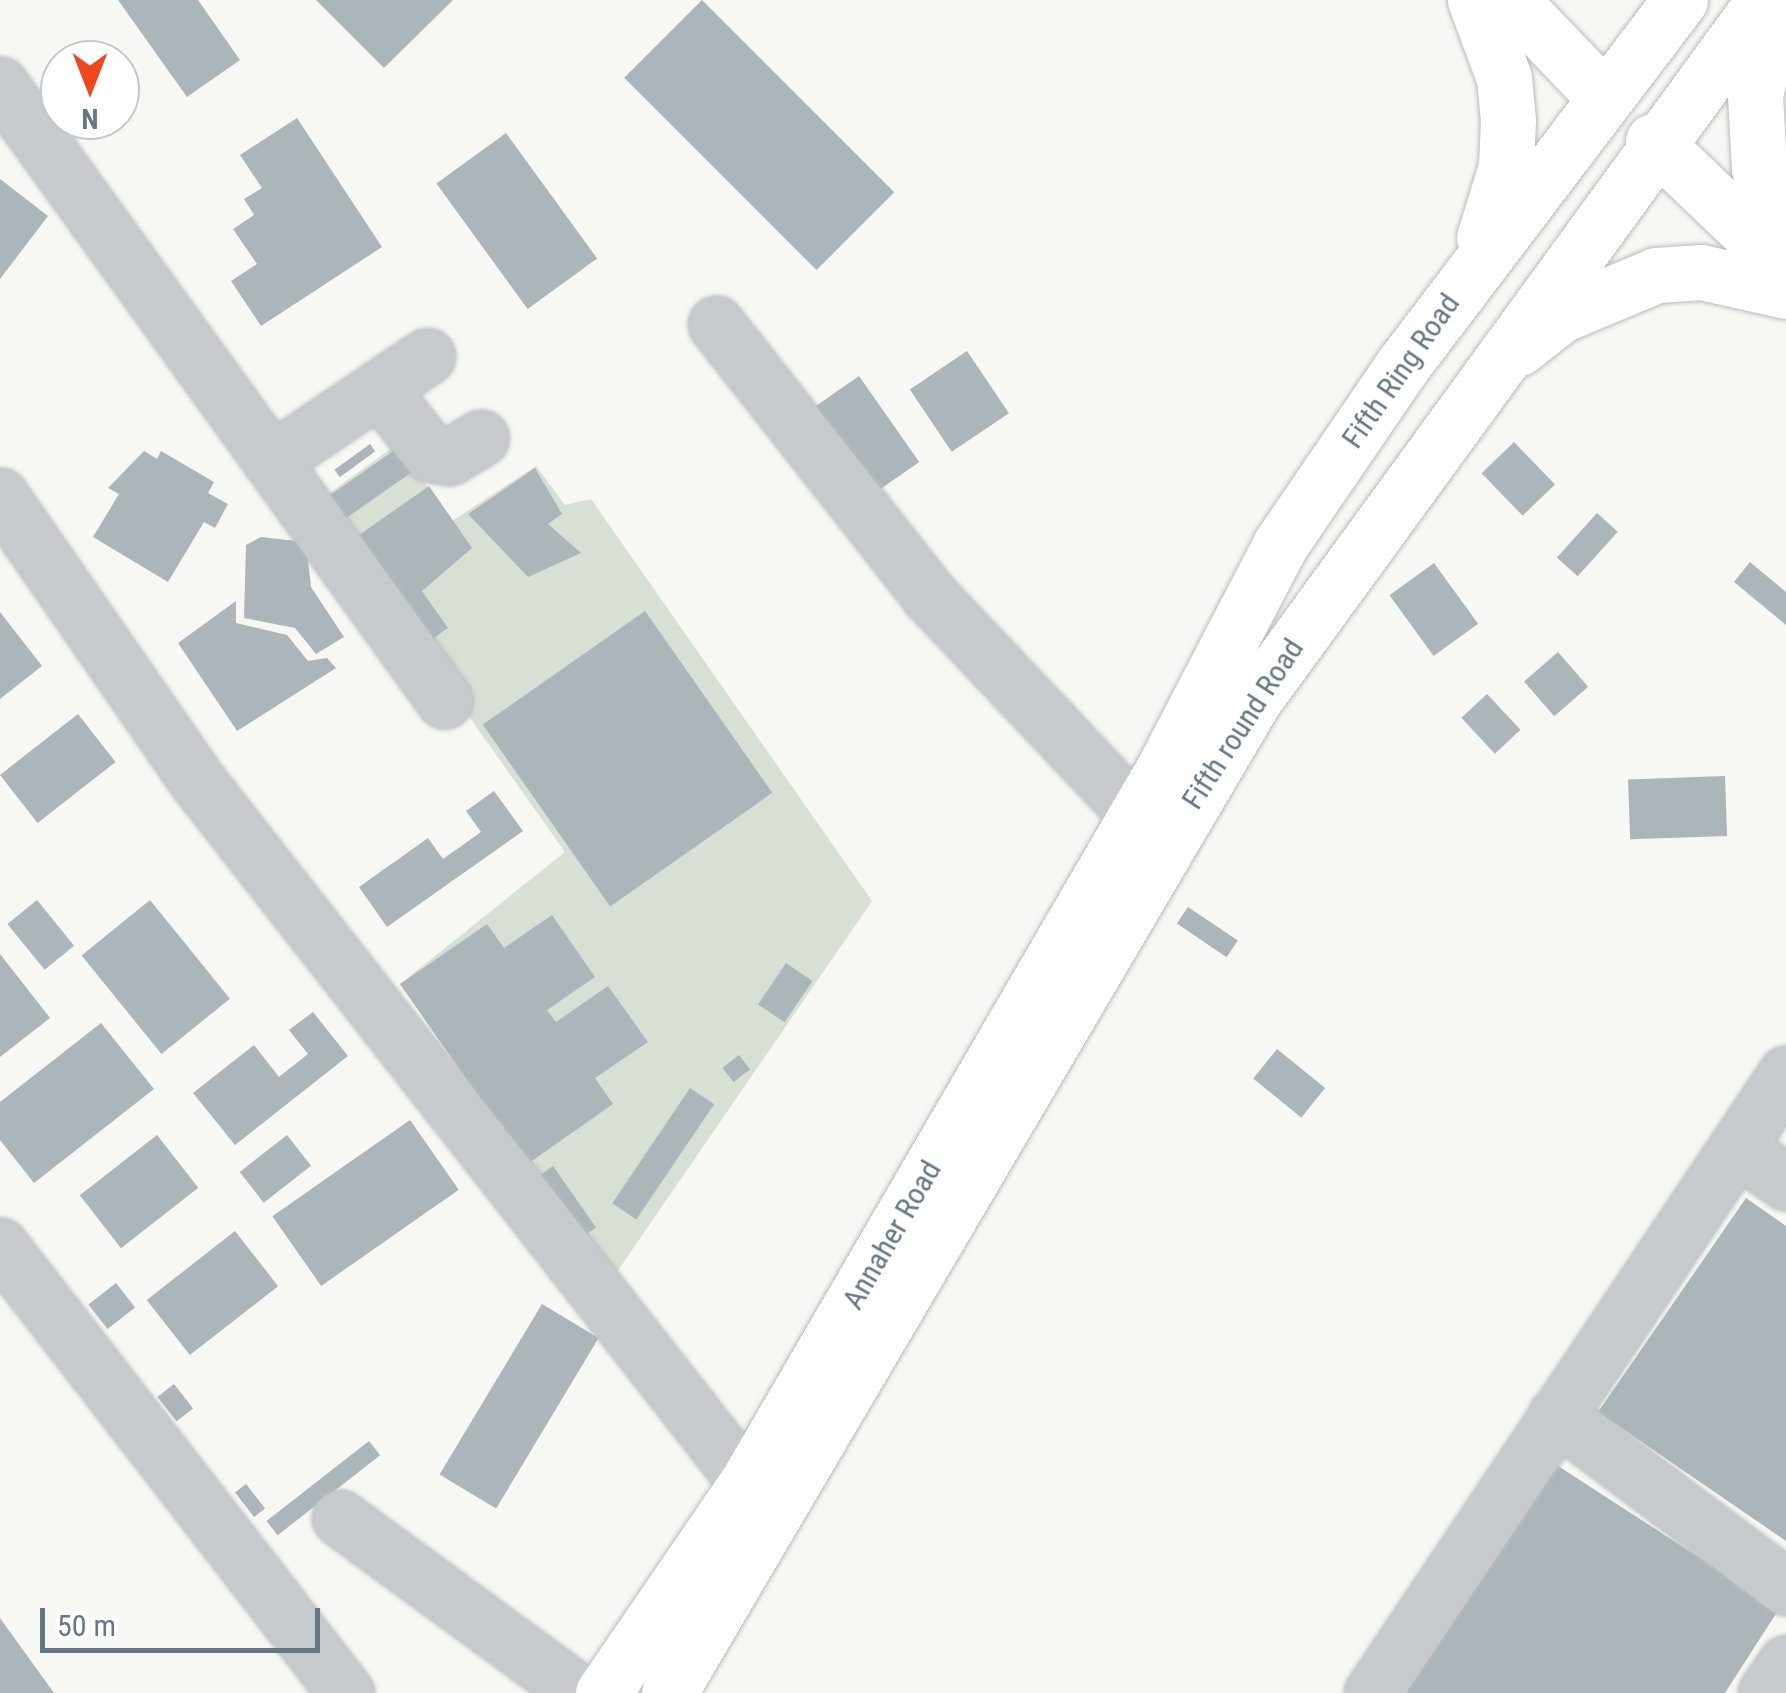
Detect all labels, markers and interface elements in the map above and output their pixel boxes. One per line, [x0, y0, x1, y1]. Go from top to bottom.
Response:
north arrow [40, 40, 140, 140]
text: N [81, 102, 99, 135]
street label: Fifth Ring Road [1335, 287, 1467, 455]
street label: Fifth round Road [1175, 632, 1311, 816]
street label: Annaher Road [835, 1154, 949, 1316]
scale bar [45, 1588, 325, 1650]
text: 50 m [57, 1608, 116, 1643]

